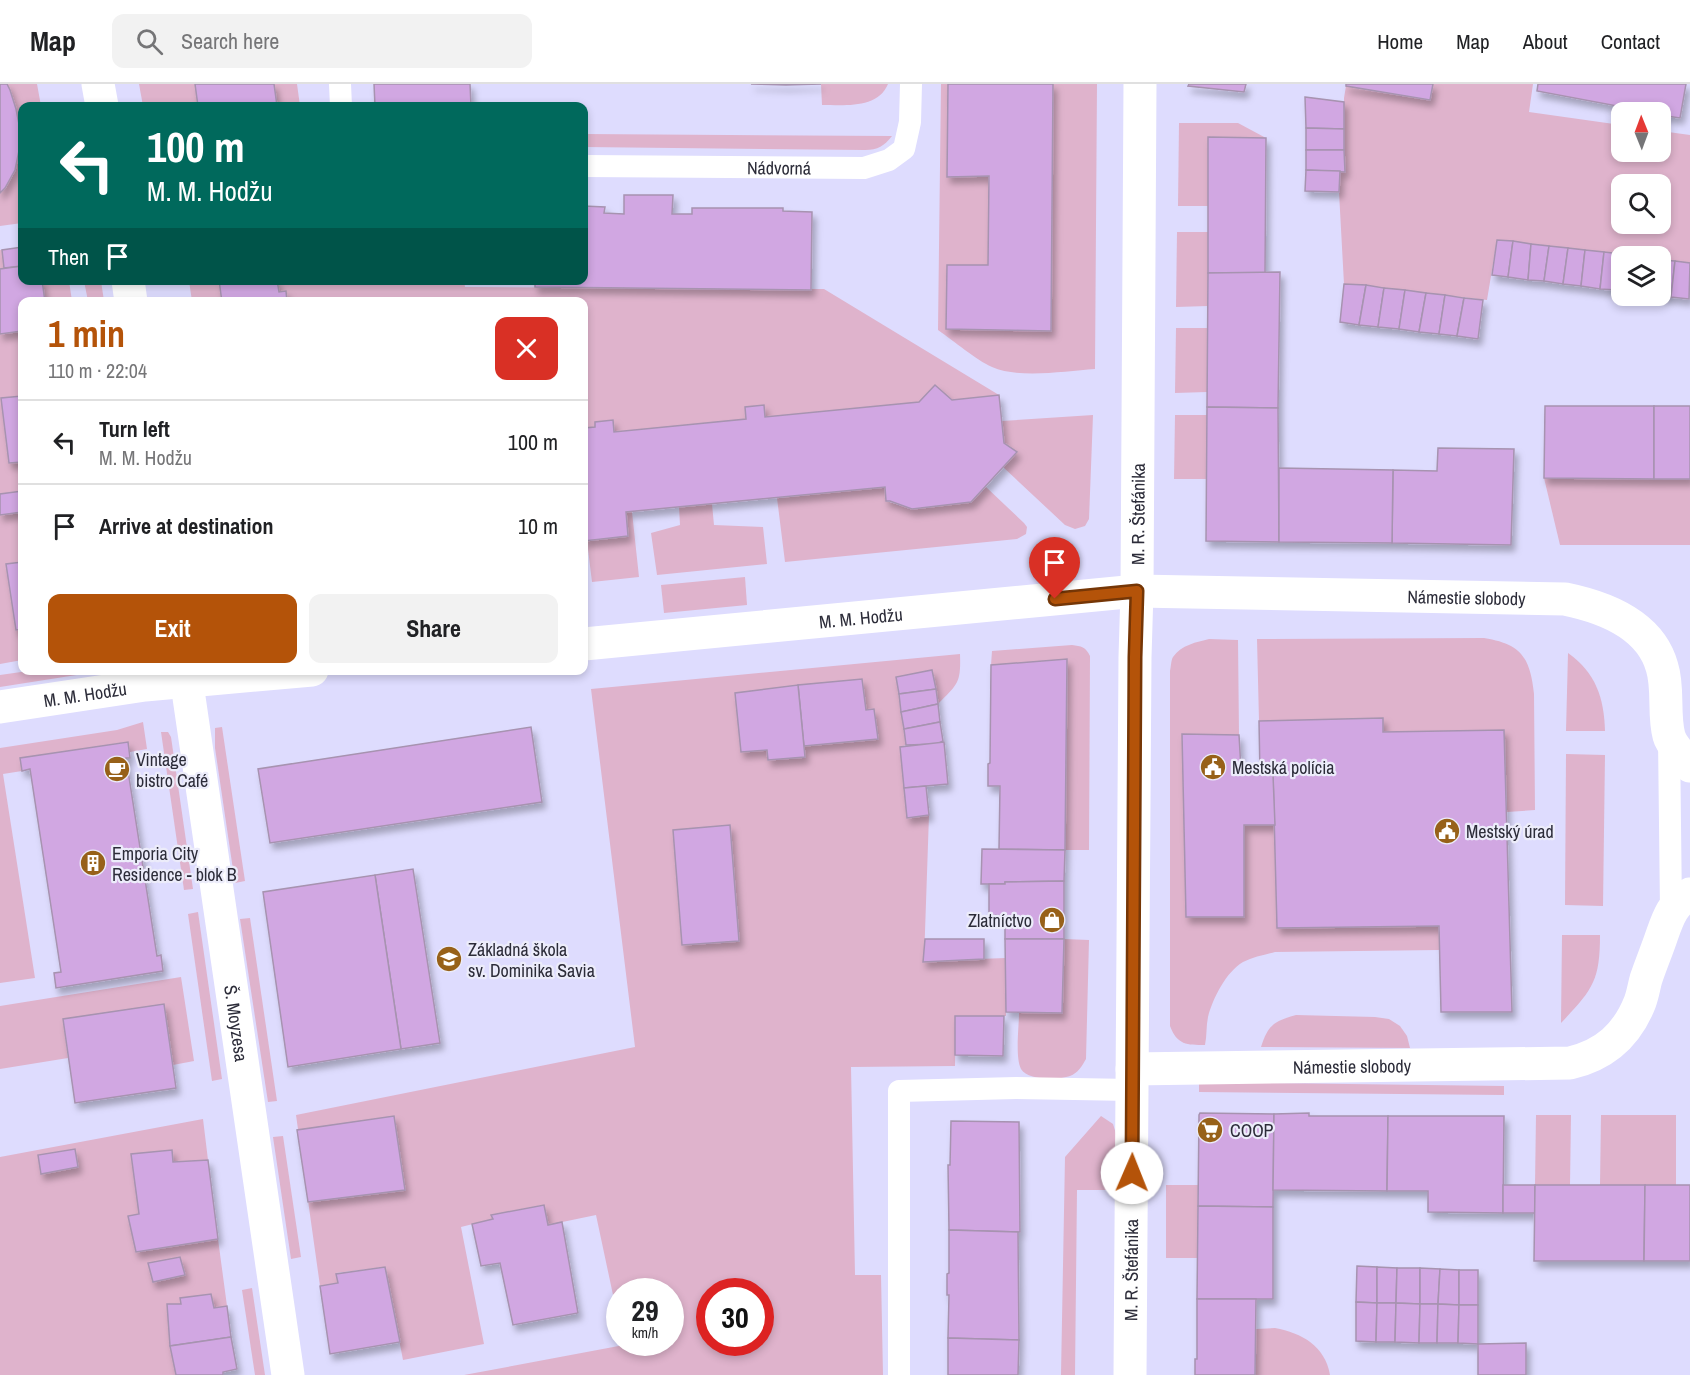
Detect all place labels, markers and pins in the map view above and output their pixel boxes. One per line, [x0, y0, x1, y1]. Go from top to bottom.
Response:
pin [1029, 537, 1080, 599]
place label: Vintage bistro Café [136, 747, 208, 793]
public building icon: Mestská polícia [1198, 752, 1228, 782]
cafe icon: Vintage bistro Café [102, 754, 132, 784]
place label: Mestská polícia [1232, 755, 1335, 780]
public building icon: Mestský úrad [1432, 816, 1462, 846]
place label: Mestský úrad [1466, 819, 1554, 844]
place label: Emporia City Residence - blok B [112, 841, 237, 887]
building icon: Emporia City Residence - blok B [78, 848, 108, 878]
shop icon: Zlatníctvo [1037, 905, 1067, 935]
place label: Zlatníctvo [968, 908, 1032, 933]
place label: Základná škola sv. Dominika Savia [468, 937, 595, 983]
school or university icon: Základná škola sv. Dominika Savia [434, 944, 464, 974]
supermarket icon: COOP [1195, 1115, 1225, 1145]
place label: COOP [1230, 1118, 1274, 1143]

